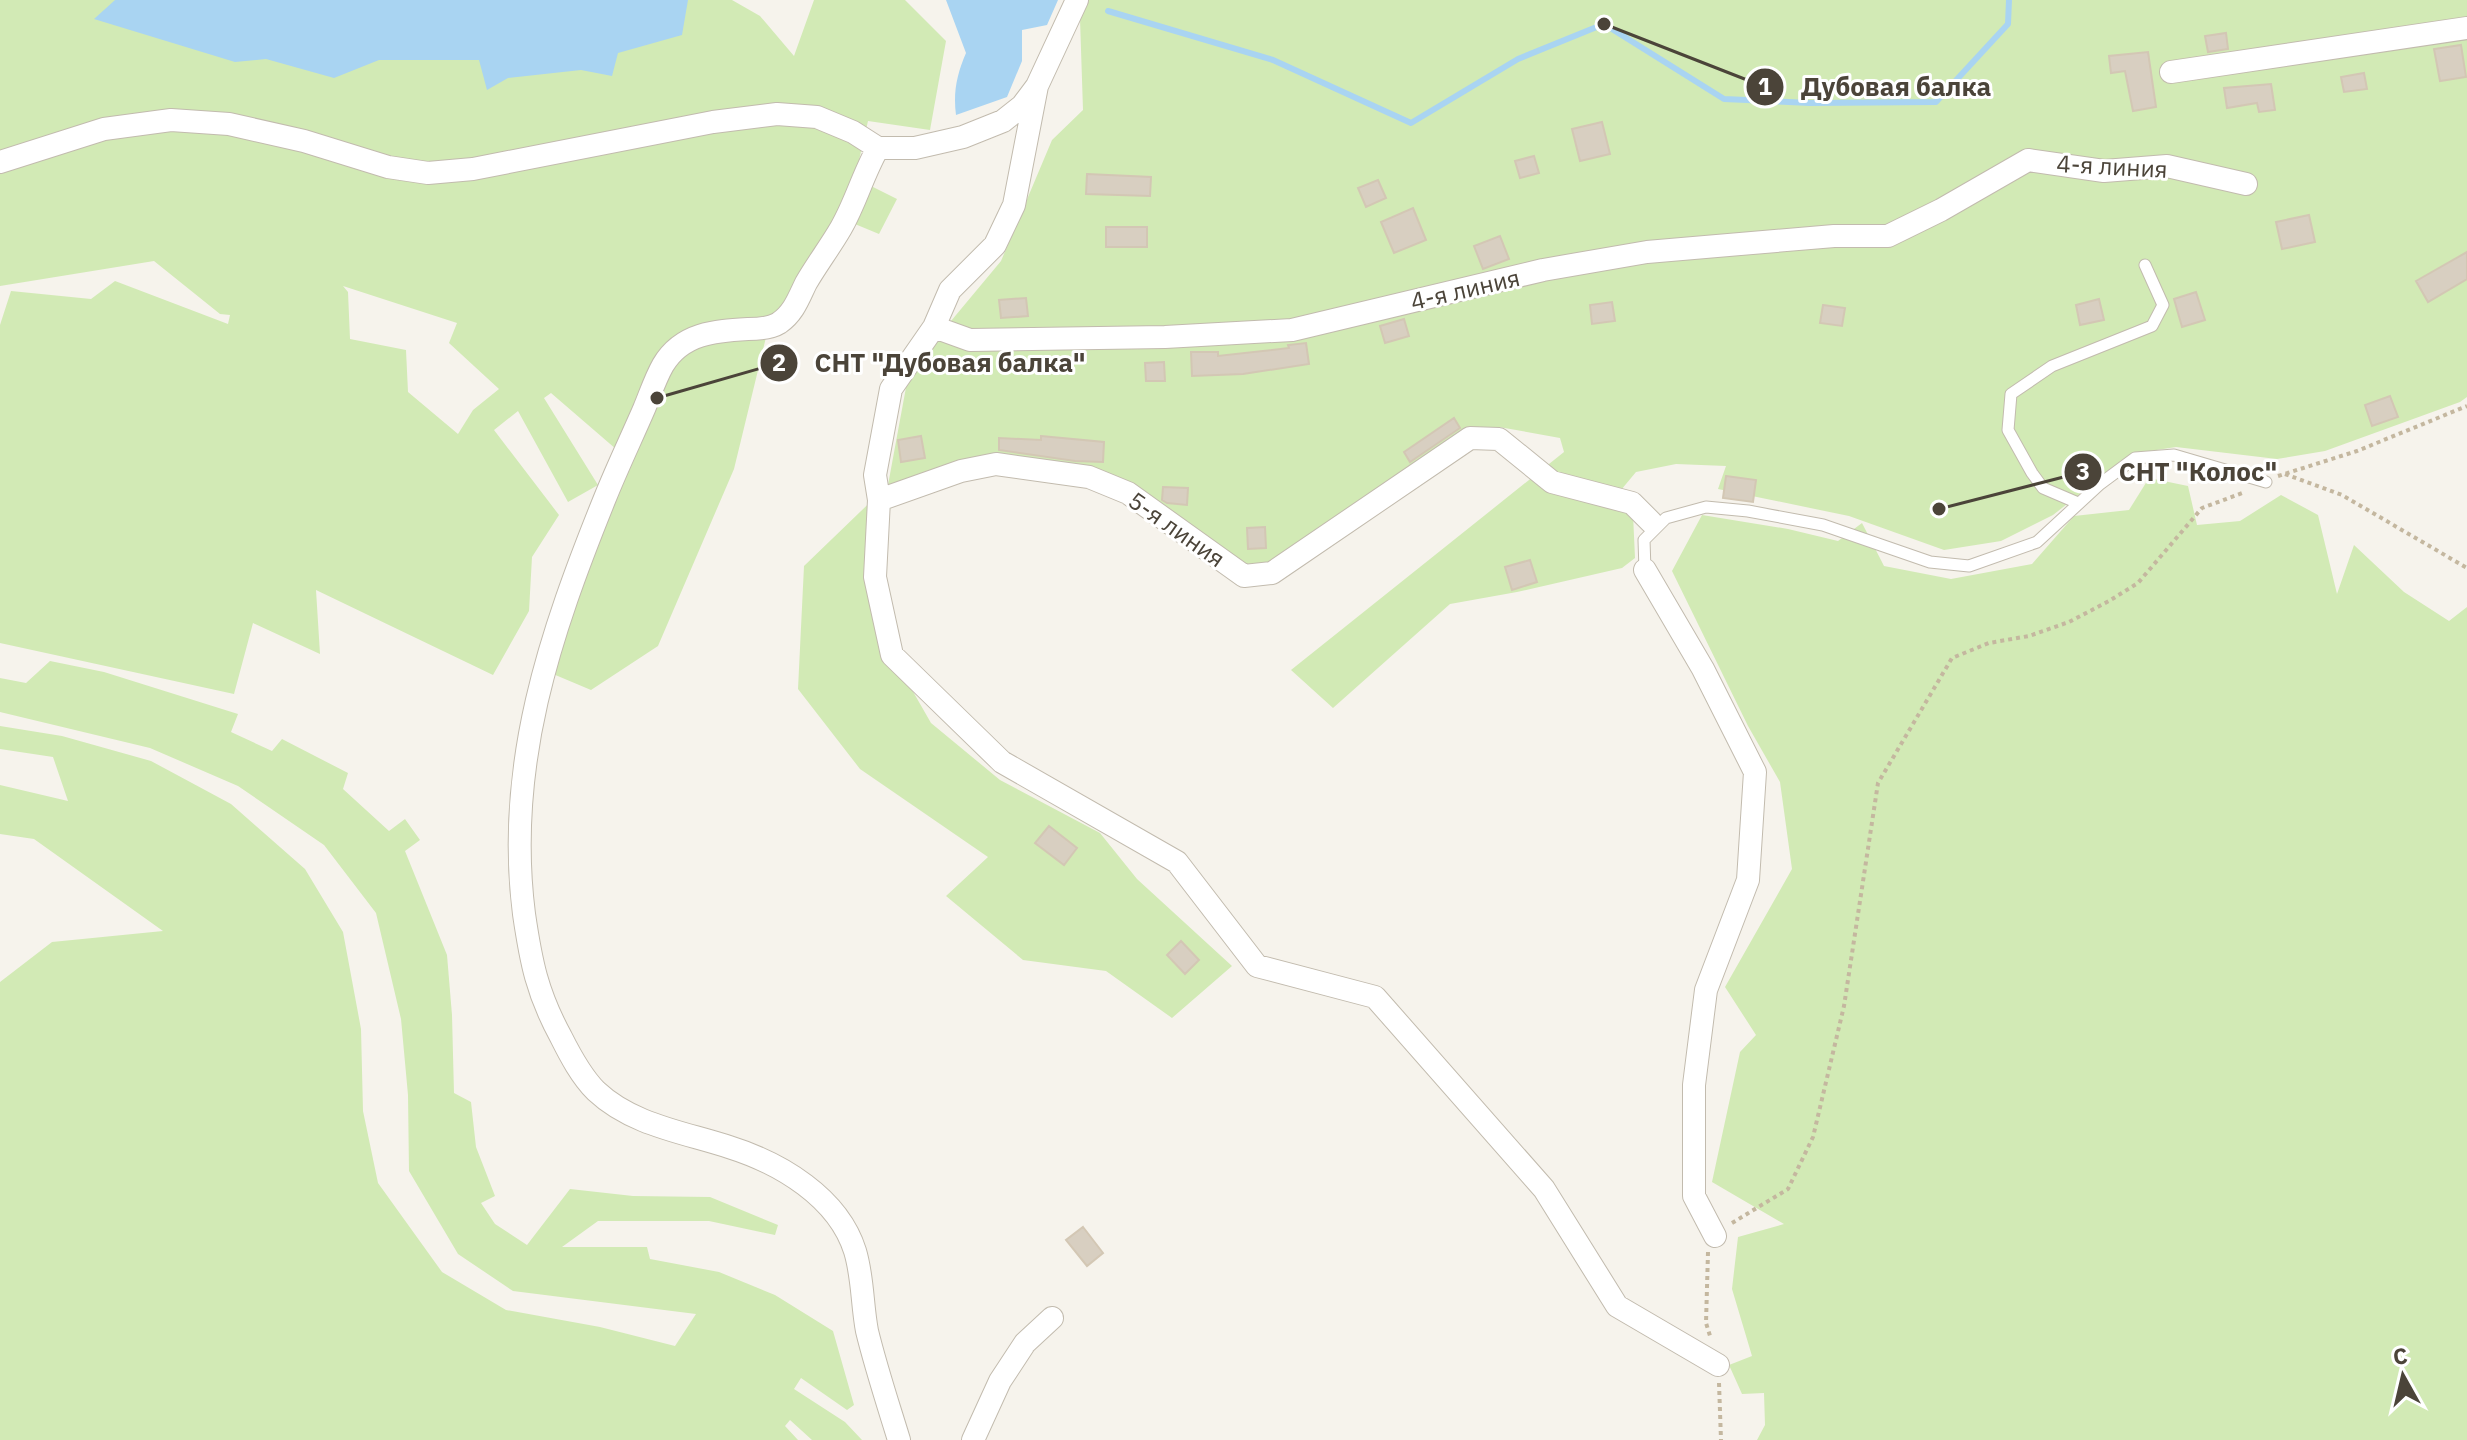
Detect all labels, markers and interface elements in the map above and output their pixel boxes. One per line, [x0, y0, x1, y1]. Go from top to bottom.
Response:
callout: Дубовая балка [1745, 62, 2007, 112]
text: Дубовая балка [1801, 69, 1992, 103]
text: 1 [1758, 70, 1772, 102]
street label: 4-я линия [2056, 147, 2168, 185]
street label: 4-я линия [1407, 261, 1523, 317]
callout: СНТ "Дубовая балка" [759, 338, 1102, 388]
text: СНТ "Дубовая балка" [815, 345, 1085, 379]
text: 2 [772, 346, 786, 378]
callout: СНТ "Колос" [2063, 447, 2293, 497]
text: СНТ "Колос" [2119, 454, 2277, 488]
text: 3 [2076, 455, 2090, 487]
street label: 5-я линия [1122, 484, 1232, 574]
north arrow [2363, 1336, 2443, 1416]
text: С [2391, 1340, 2409, 1371]

